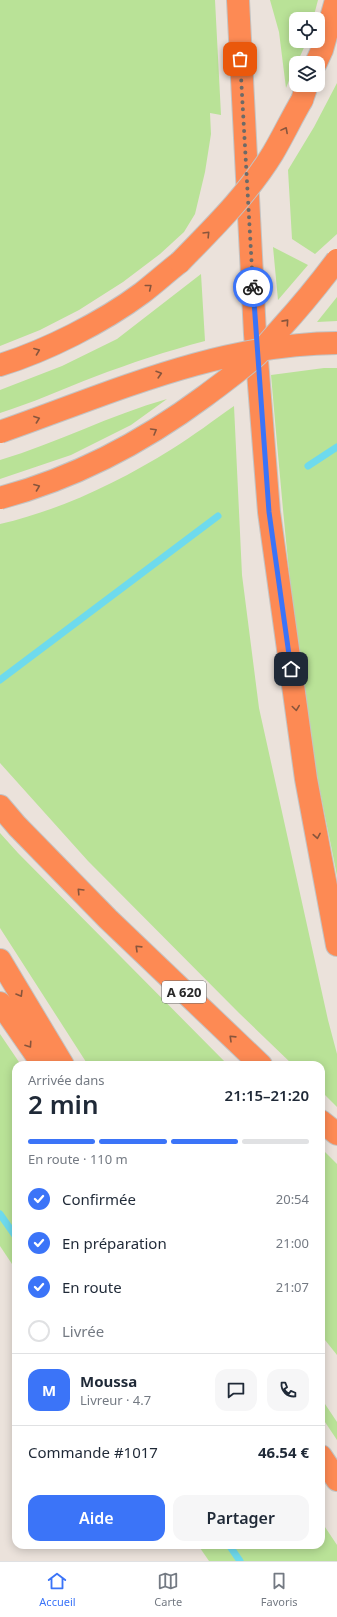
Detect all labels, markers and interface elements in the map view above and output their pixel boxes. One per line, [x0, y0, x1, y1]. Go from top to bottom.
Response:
map controls [289, 12, 325, 92]
button: locate [289, 12, 325, 48]
pin [223, 42, 257, 76]
icon: bag [229, 48, 251, 70]
button: layers [289, 56, 325, 92]
one-way arrow [280, 127, 288, 135]
one-way arrow [202, 231, 210, 239]
courier [233, 267, 273, 307]
icon: bike [242, 276, 264, 298]
one-way arrow [144, 284, 151, 291]
one-way arrow [282, 319, 289, 327]
one-way arrow [33, 348, 40, 356]
one-way arrow [155, 370, 162, 379]
one-way arrow [33, 415, 40, 424]
one-way arrow [150, 428, 157, 435]
one-way arrow [34, 483, 41, 491]
pin [274, 652, 308, 686]
icon: home [280, 658, 302, 680]
one-way arrow [291, 705, 300, 711]
one-way arrow [312, 833, 321, 840]
one-way arrow [78, 888, 85, 896]
one-way arrow [135, 945, 143, 953]
road number: A 620 [162, 981, 206, 1003]
one-way arrow [16, 990, 23, 997]
one-way arrow [229, 1035, 237, 1043]
one-way arrow [24, 1041, 31, 1048]
text: Arrivée dans [28, 1071, 105, 1089]
text: 21:15–21:20 [225, 1085, 309, 1105]
text: 2 min [28, 1086, 99, 1122]
text: En route · 110 m [28, 1150, 128, 1168]
icon: check [28, 1188, 50, 1210]
text: Confirmée [62, 1189, 136, 1209]
text: 20:54 [276, 1190, 309, 1208]
icon: check [28, 1232, 50, 1254]
text: En préparation [62, 1233, 167, 1253]
text: 21:00 [276, 1234, 309, 1252]
icon: check [28, 1276, 50, 1298]
text: En route [62, 1277, 122, 1297]
text: 21:07 [276, 1278, 309, 1296]
text: Livrée [62, 1321, 104, 1341]
button: chat [215, 1369, 257, 1411]
button: phone [267, 1369, 309, 1411]
text: Moussa [80, 1371, 137, 1391]
text: M [42, 1380, 56, 1400]
text: Livreur · 4.7 [80, 1391, 151, 1409]
text: Commande #1017 [28, 1442, 158, 1462]
text: 46.54 € [258, 1442, 309, 1462]
button: Aide [28, 1495, 165, 1541]
button: Partager [173, 1495, 309, 1541]
tab: Accueil [39, 1570, 76, 1609]
tab: Carte [154, 1570, 182, 1609]
tab: Favoris [261, 1570, 298, 1609]

